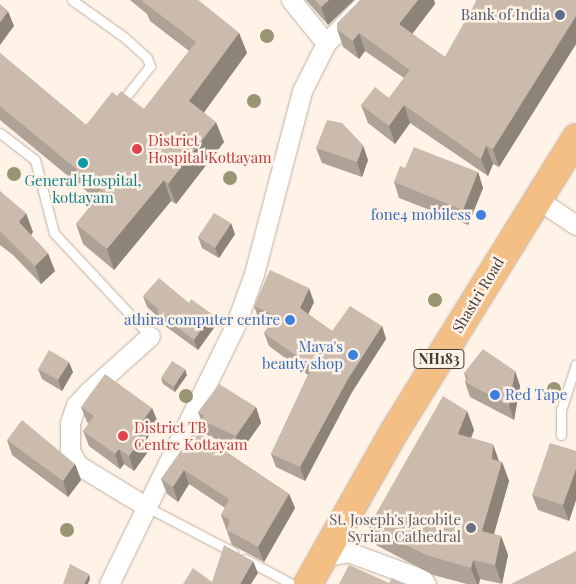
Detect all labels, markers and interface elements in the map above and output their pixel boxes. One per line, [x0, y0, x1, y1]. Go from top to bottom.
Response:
place label: Bank of India [461, 6, 550, 24]
marker: Bank of India [554, 9, 566, 21]
place label: District Hospital Kottayam [148, 131, 272, 166]
marker: District Hospital Kottayam [130, 142, 144, 156]
marker: General Hospital, kottayam [77, 157, 89, 169]
place label: General Hospital, kottayam [25, 171, 141, 206]
place label: fone4 mobiless [371, 206, 471, 224]
marker: fone4 mobiless [475, 209, 487, 221]
street label: Shastri Road [448, 254, 508, 336]
place label: athira computer centre [123, 311, 280, 329]
marker: athira computer centre [284, 314, 296, 326]
place label: Maya's beauty shop [262, 337, 343, 372]
road number: NH183 [413, 348, 465, 370]
marker: Maya's beauty shop [347, 349, 359, 361]
place label: Red Tape [505, 386, 568, 404]
marker: Red Tape [489, 389, 501, 401]
place label: District TB Centre Kottayam [134, 418, 248, 453]
marker: District TB Centre Kottayam [116, 429, 130, 443]
place label: St. Joseph's Jacobite Syrian Cathedral [329, 510, 461, 545]
marker: St. Joseph's Jacobite Syrian Cathedral [465, 522, 477, 534]

